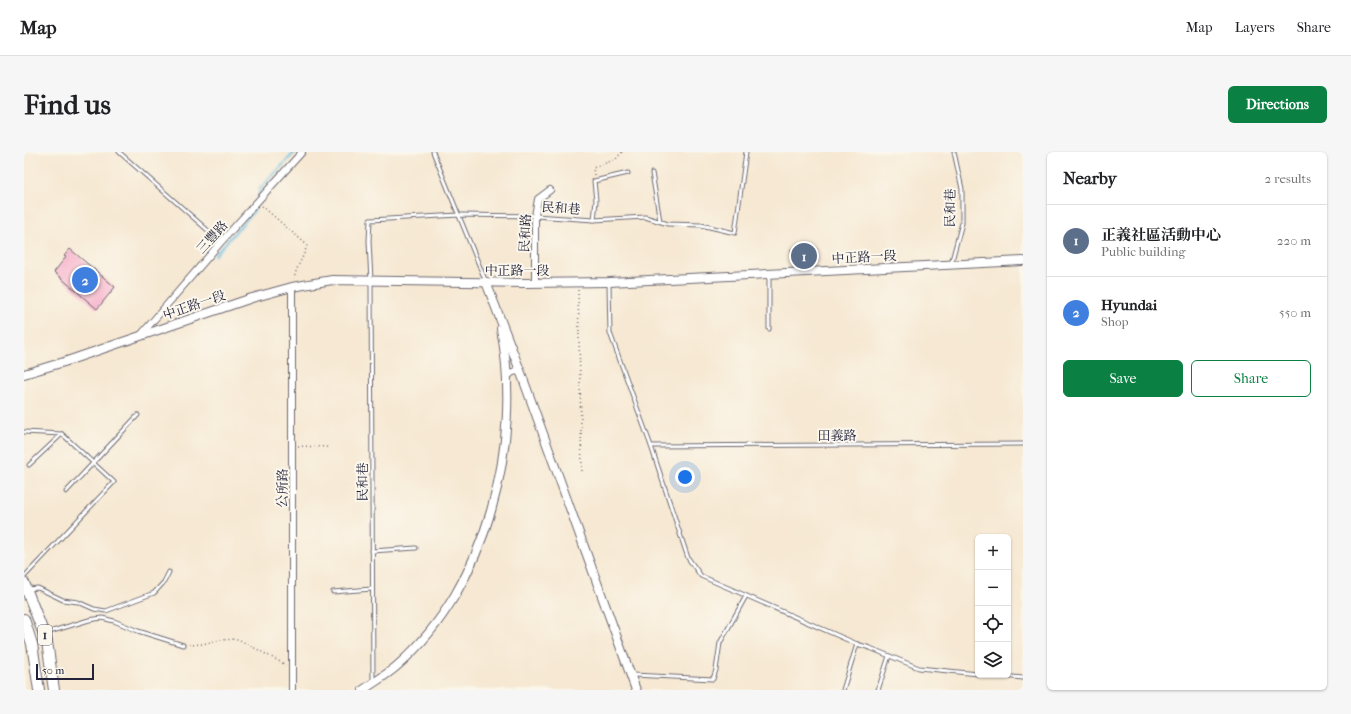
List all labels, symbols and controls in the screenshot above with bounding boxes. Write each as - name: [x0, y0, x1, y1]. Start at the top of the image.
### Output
- text: Map: [20, 17, 56, 39]
- text: Map: [1186, 19, 1213, 36]
- text: Layers: [1235, 19, 1275, 36]
- text: Share: [1297, 19, 1331, 36]
- button: Directions: [1228, 86, 1327, 123]
- text: Find us: [24, 88, 111, 121]
- text: Nearby: [1063, 168, 1117, 188]
- text: 2 results: [1265, 171, 1311, 186]
- street label: 民和巷: [942, 188, 958, 228]
- street label: 民和巷: [541, 199, 581, 217]
- street label: 民和路: [516, 213, 534, 253]
- street label: 三豐路: [193, 217, 231, 257]
- text: 正義社區活動中心: [1101, 226, 1221, 244]
- text: 1: [1074, 233, 1078, 248]
- text: 220 m: [1277, 233, 1311, 248]
- pin: 1: [791, 241, 817, 271]
- text: Public building: [1101, 244, 1186, 259]
- street label: 中正路一段: [831, 248, 897, 266]
- street label: 中正路一段: [484, 263, 550, 278]
- pin: 2: [72, 265, 98, 295]
- street label: 中正路一段: [161, 287, 227, 323]
- text: Hyundai: [1101, 296, 1157, 314]
- text: 2: [1073, 305, 1079, 320]
- text: 550 m: [1279, 305, 1311, 320]
- text: Shop: [1101, 314, 1129, 329]
- button: Save: [1063, 360, 1183, 397]
- button: Share: [1191, 360, 1311, 397]
- street label: 田義路: [817, 428, 857, 443]
- street label: 民和巷: [355, 462, 370, 502]
- your location: [675, 467, 695, 487]
- street label: 公所路: [275, 468, 290, 508]
- map controls: [975, 534, 1011, 678]
- button: +: [975, 534, 1011, 570]
- button: −: [975, 570, 1011, 606]
- button: locate: [975, 606, 1011, 642]
- road number: 1: [38, 625, 52, 645]
- button: layers: [975, 642, 1011, 678]
- scale bar: [36, 662, 94, 681]
- text: 50 m: [42, 664, 64, 677]

